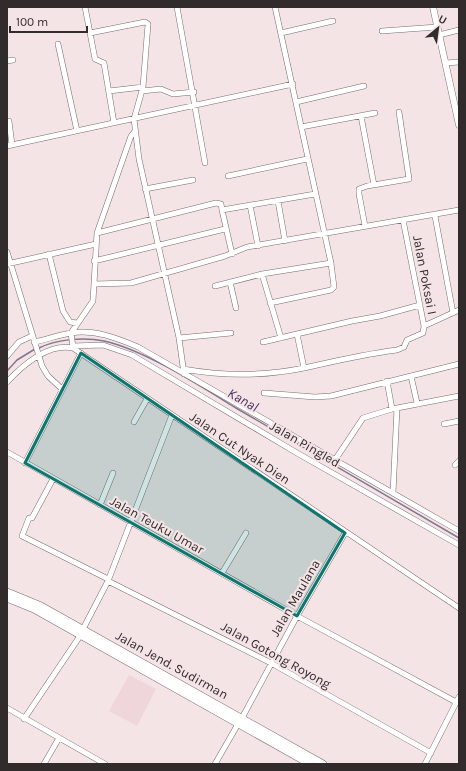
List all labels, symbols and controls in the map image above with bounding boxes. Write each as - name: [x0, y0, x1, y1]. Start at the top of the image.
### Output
- scale bar: [10, 8, 87, 34]
- north arrow: [418, 8, 458, 48]
- text: U: [436, 12, 449, 27]
- text: 100 m: [16, 15, 48, 29]
- street label: Jalan Poksai I: [410, 234, 440, 316]
- water label: Kanal: [224, 384, 262, 416]
- street label: Jalan Cut Nyak Dien: [187, 409, 293, 487]
- street label: Jalan Pingled: [267, 418, 343, 470]
- street label: Jalan Teuku Umar: [107, 493, 207, 557]
- street label: Jalan Maulana: [267, 557, 323, 639]
- street label: Jalan Gotong Royong: [218, 619, 334, 692]
- street label: Jalan Jend. Sudirman: [113, 628, 231, 702]

